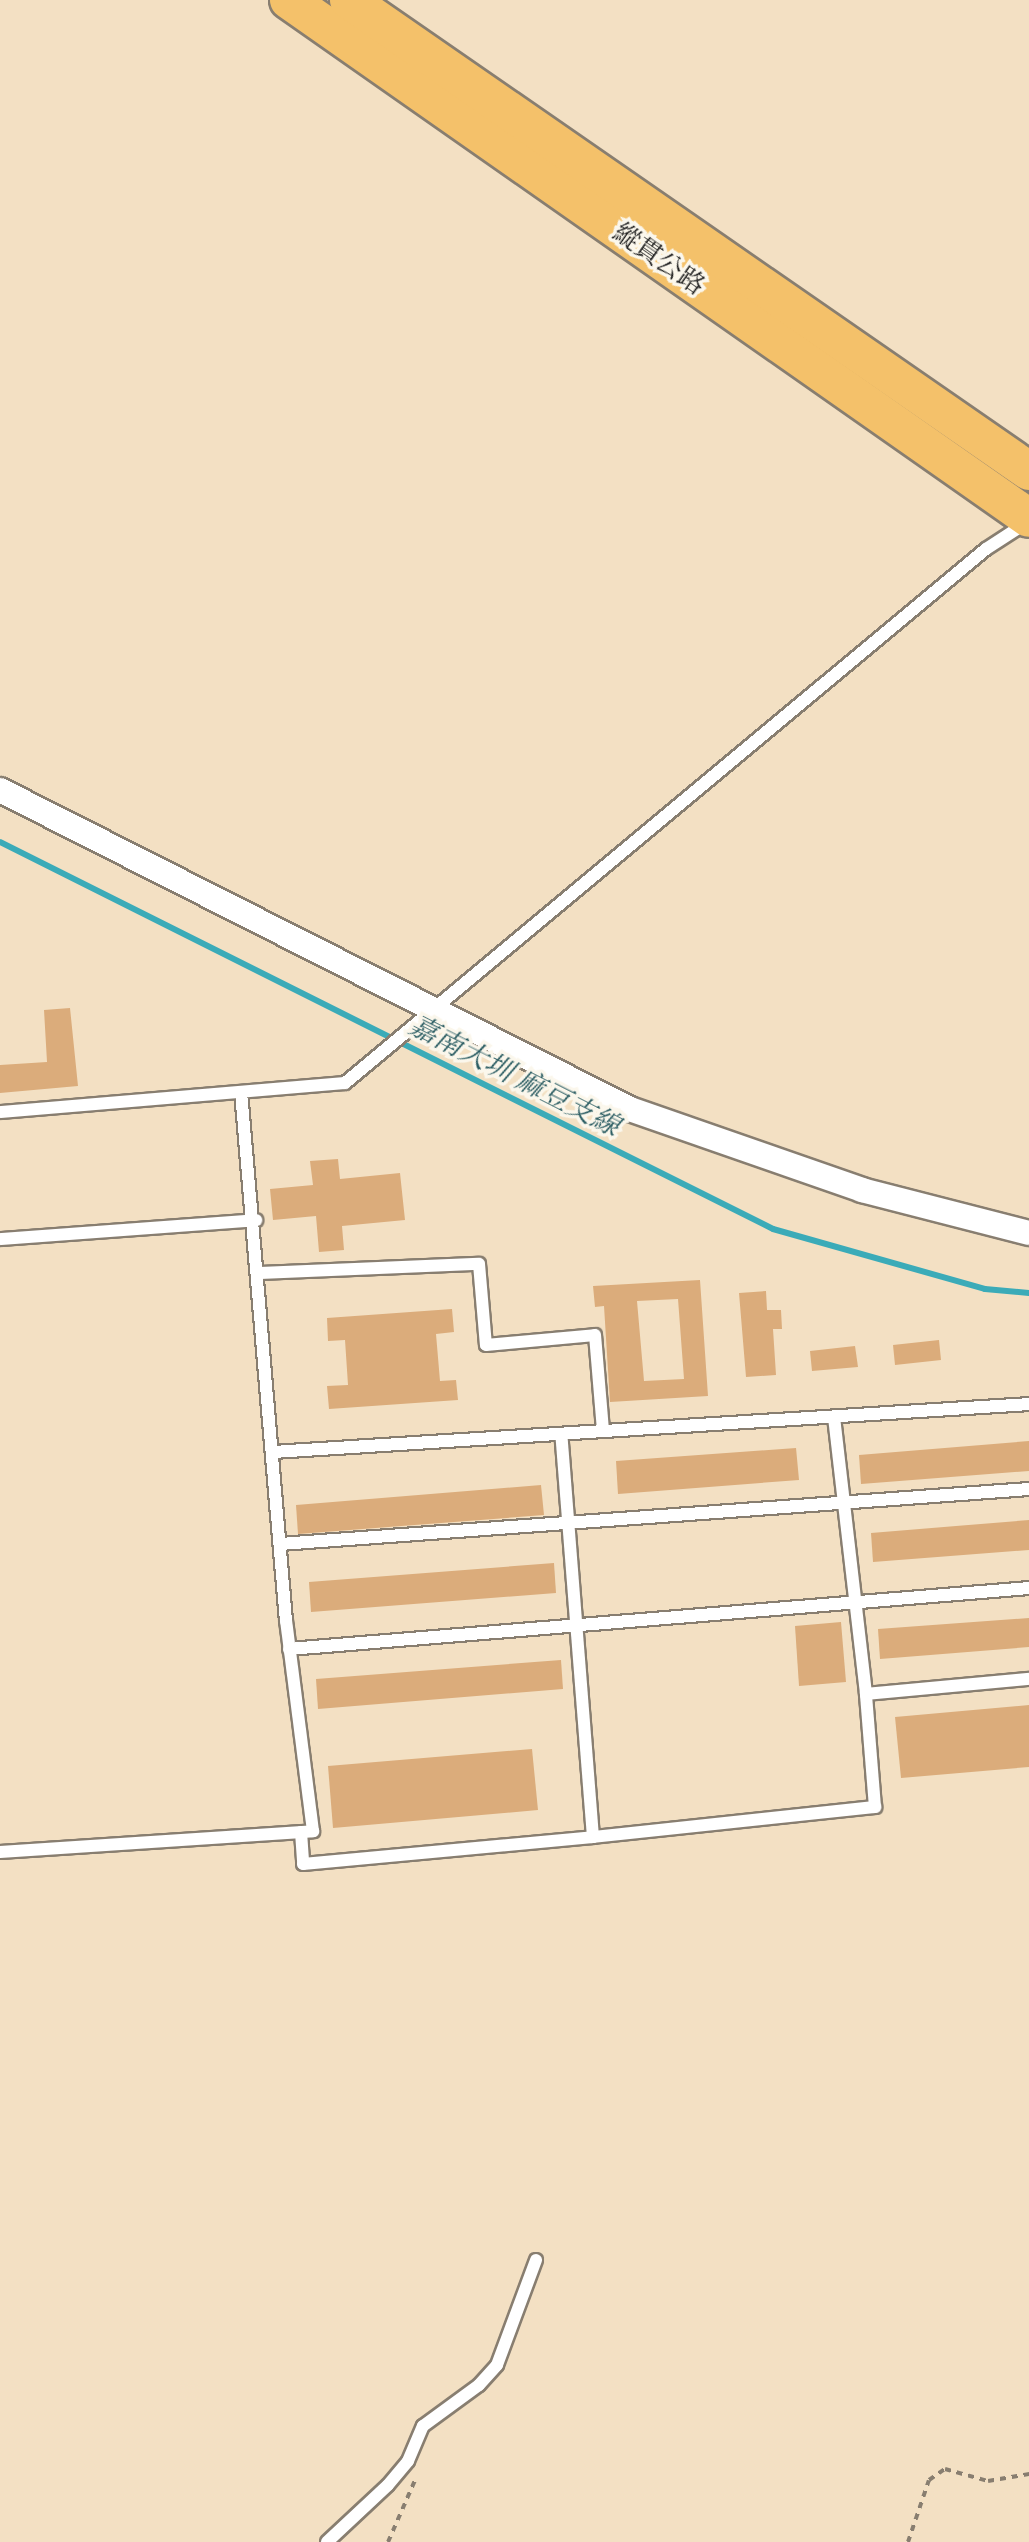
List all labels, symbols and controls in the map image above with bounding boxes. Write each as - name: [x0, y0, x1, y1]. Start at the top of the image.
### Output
- street label: 縱貫公路: [607, 216, 711, 302]
- water label: 嘉南大圳 麻豆支線: [404, 1007, 626, 1143]

